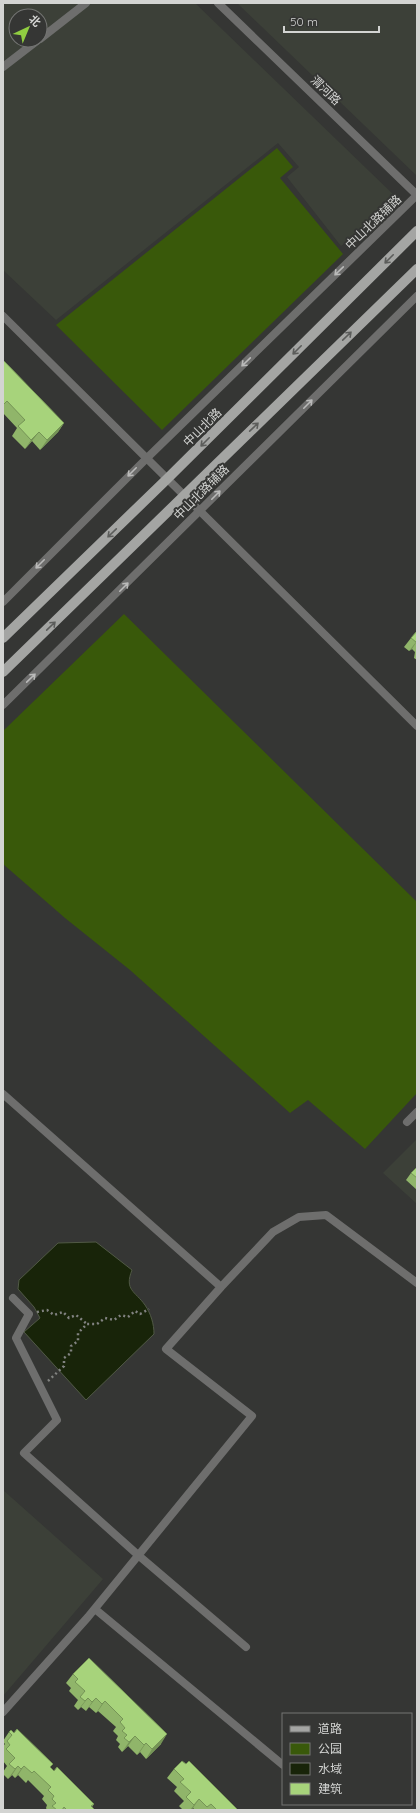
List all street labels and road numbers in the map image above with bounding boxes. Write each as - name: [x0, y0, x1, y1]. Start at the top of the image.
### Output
- street label: 渭河路: [308, 72, 344, 108]
- street label: 中山北路辅路: [342, 192, 404, 252]
- street label: 中山北路: [180, 405, 224, 449]
- street label: 中山北路辅路: [170, 461, 232, 523]

